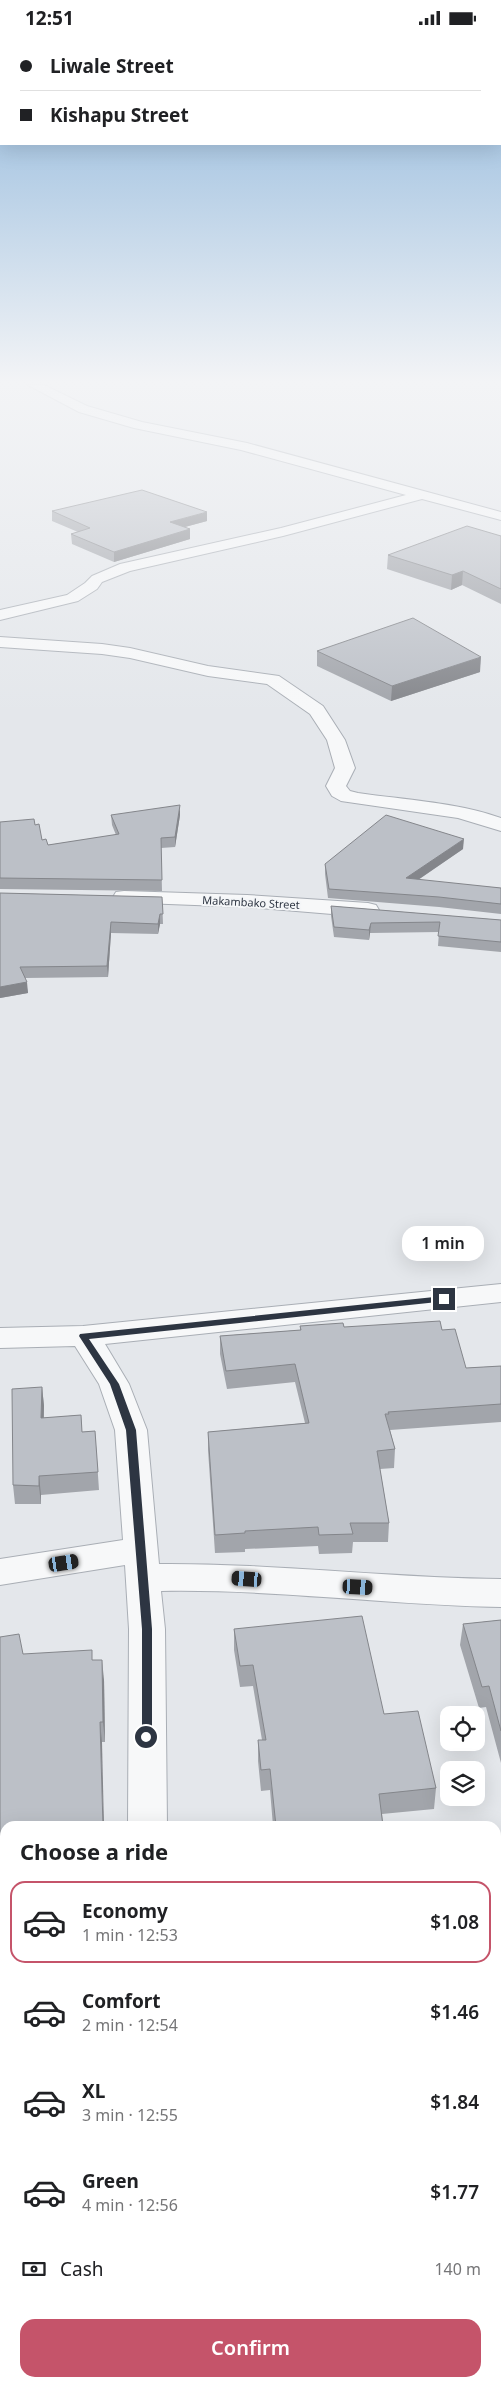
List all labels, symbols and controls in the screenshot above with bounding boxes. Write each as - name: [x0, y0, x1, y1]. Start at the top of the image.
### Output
- text: 12:51: [25, 5, 74, 31]
- text: Liwale Street: [50, 53, 174, 79]
- text: Kishapu Street: [50, 102, 189, 128]
- street label: Makambako Street: [202, 892, 300, 912]
- callout: 1 min: [403, 1227, 485, 1261]
- text: 1 min: [421, 1232, 465, 1254]
- route end: [433, 1288, 455, 1310]
- car: [48, 1553, 79, 1573]
- car: [231, 1570, 262, 1588]
- car: [342, 1579, 373, 1595]
- map controls: [440, 1706, 485, 1806]
- button: locate: [440, 1706, 485, 1751]
- route start: [135, 1726, 157, 1748]
- button: layers: [440, 1761, 485, 1806]
- text: Choose a ride: [20, 1836, 168, 1866]
- text: Economy: [82, 1898, 168, 1924]
- icon: car: [22, 1900, 67, 1945]
- text: $1.08: [430, 1909, 479, 1935]
- text: 1 min · 12:53: [82, 1924, 178, 1946]
- text: Comfort: [82, 1988, 161, 2014]
- icon: car: [22, 1990, 67, 2035]
- text: $1.46: [430, 1999, 479, 2025]
- text: 2 min · 12:54: [82, 2014, 178, 2036]
- text: XL: [82, 2078, 105, 2104]
- icon: car: [22, 2080, 67, 2125]
- text: $1.84: [430, 2089, 479, 2115]
- text: 3 min · 12:55: [82, 2104, 178, 2126]
- text: Green: [82, 2168, 139, 2194]
- icon: car: [22, 2170, 67, 2215]
- text: $1.77: [430, 2179, 479, 2205]
- text: 4 min · 12:56: [82, 2194, 178, 2216]
- icon: cash: [20, 2255, 48, 2283]
- text: Cash: [60, 2256, 104, 2282]
- text: 140 m: [434, 2258, 481, 2280]
- button: Confirm: [20, 2319, 481, 2377]

